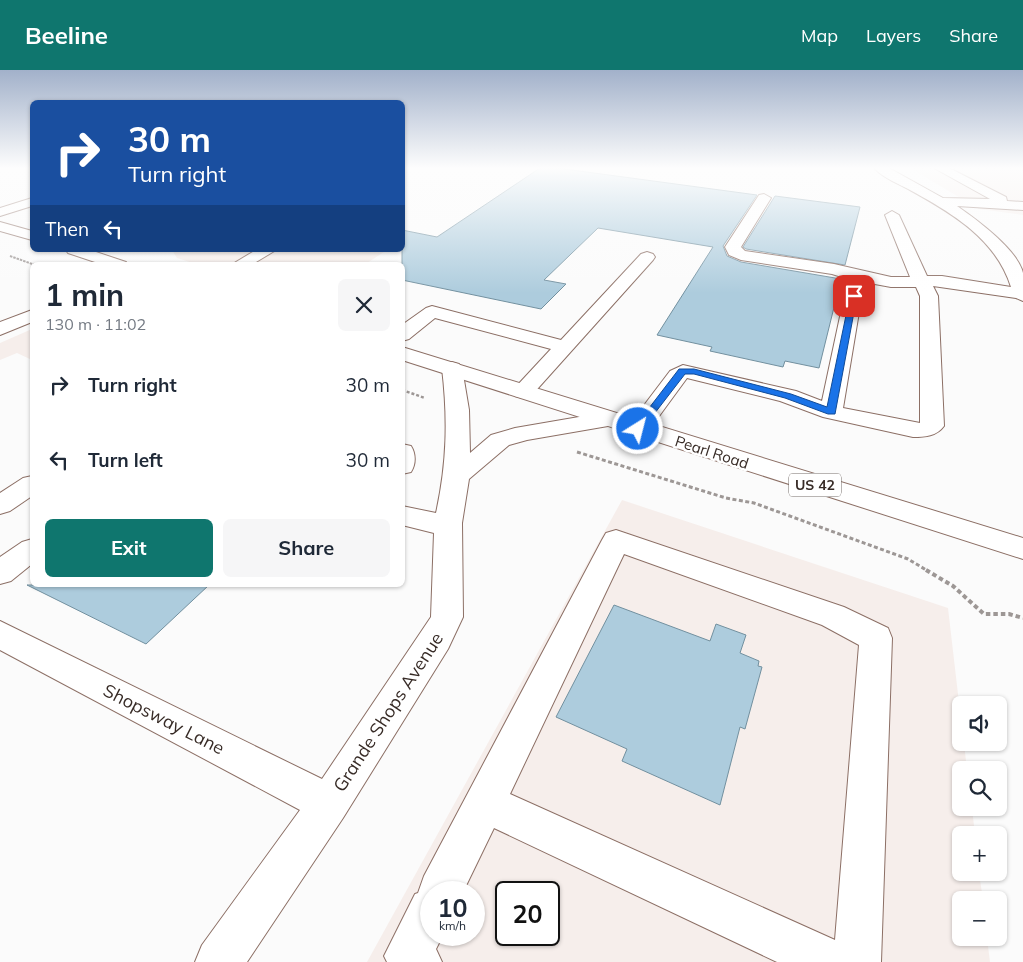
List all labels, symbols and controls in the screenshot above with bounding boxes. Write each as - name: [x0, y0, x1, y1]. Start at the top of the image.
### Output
- text: Beeline: [25, 20, 108, 50]
- text: Map: [801, 24, 838, 47]
- text: Layers: [866, 24, 921, 47]
- text: Share: [949, 24, 998, 47]
- text: 30 m: [128, 117, 211, 161]
- icon: right: [45, 120, 110, 185]
- text: Turn right: [128, 160, 226, 188]
- icon: left: [99, 215, 127, 243]
- text: Then: [45, 217, 89, 241]
- pin: [833, 275, 875, 317]
- text: 1 min: [45, 276, 124, 314]
- button: close: [338, 279, 390, 331]
- icon: arrive: [840, 282, 868, 310]
- text: 130 m · 11:02: [45, 314, 146, 334]
- icon: right: [45, 371, 73, 399]
- text: Turn right: [88, 373, 177, 397]
- text: 30 m: [346, 373, 390, 397]
- position arrow: [611, 402, 663, 454]
- street label: Pearl Road: [673, 431, 751, 473]
- icon: left: [45, 446, 73, 474]
- text: Turn left: [88, 448, 163, 472]
- text: 30 m: [346, 448, 390, 472]
- road number: US 42: [789, 474, 841, 496]
- button: Exit: [45, 519, 213, 577]
- button: Share: [223, 519, 390, 577]
- street label: Grande Shops Avenue: [328, 628, 448, 796]
- street label: Shopsway Lane: [100, 679, 228, 759]
- map controls: [952, 696, 1007, 946]
- button: sound: [952, 696, 1007, 751]
- button: search: [952, 761, 1007, 816]
- button: +: [952, 826, 1007, 881]
- speed limit sign: 20: [495, 881, 560, 946]
- button: −: [952, 891, 1007, 946]
- text: 10: [437, 892, 468, 923]
- text: km/h: [439, 918, 466, 933]

